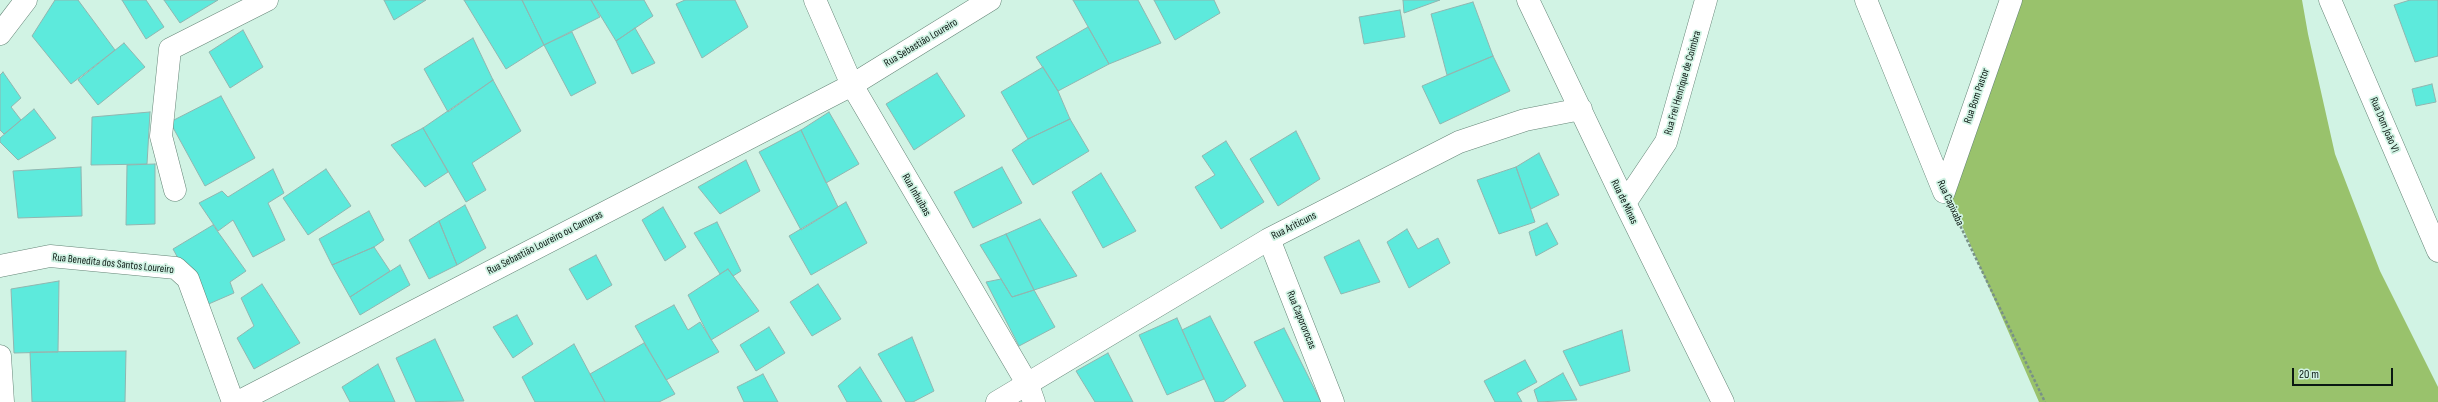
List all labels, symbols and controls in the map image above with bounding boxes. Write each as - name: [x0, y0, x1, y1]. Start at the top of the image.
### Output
- street label: Rua Sebastião Loureiro: [882, 16, 960, 70]
- street label: Rua Frei Henrique de Coimbra: [1662, 29, 1704, 137]
- street label: Rua Bom Pastor: [1961, 67, 1993, 125]
- street label: Rua Dom João VI: [2366, 95, 2402, 155]
- street label: Rua Inhuibas: [899, 171, 933, 219]
- street label: Rua de Minas: [1608, 178, 1640, 226]
- street label: Rua Capixaba: [1934, 178, 1966, 228]
- street label: Rua Sebastião Loureiro ou Camaras: [485, 208, 605, 278]
- street label: Rua Ariticuns: [1269, 209, 1319, 243]
- street label: Rua Benedita dos Santos Loureiro: [52, 251, 174, 277]
- street label: Rua Capororocas: [1283, 289, 1319, 351]
- scale bar: [2294, 360, 2395, 386]
- text: 20 m: [2299, 367, 2319, 382]

